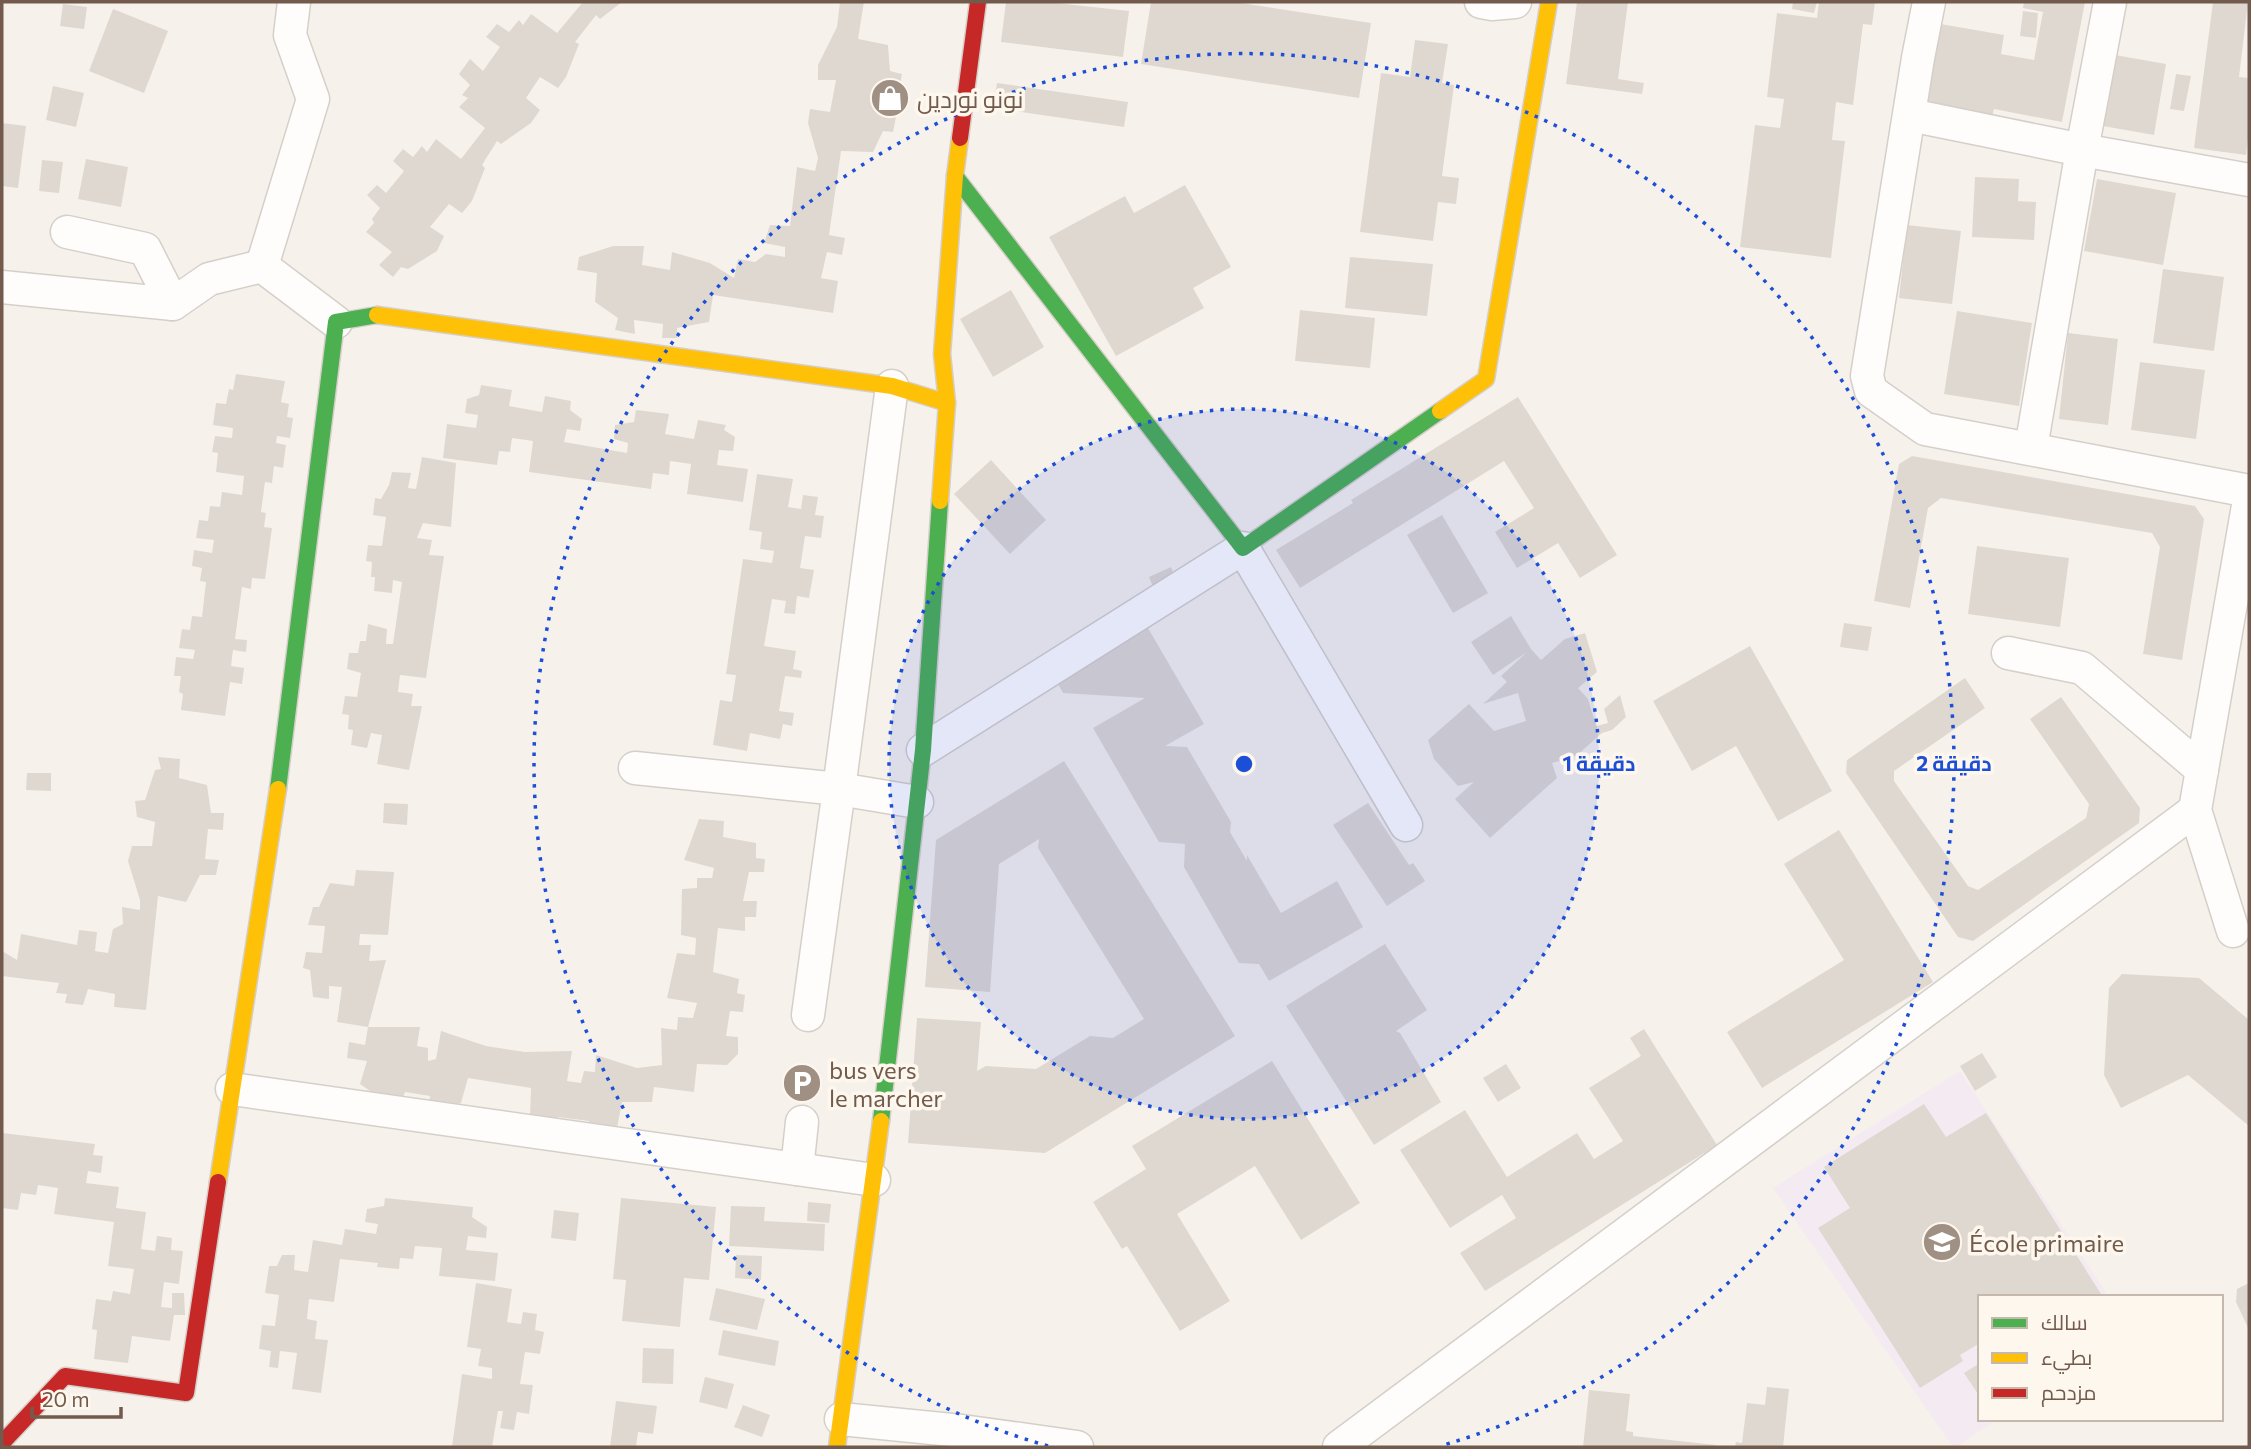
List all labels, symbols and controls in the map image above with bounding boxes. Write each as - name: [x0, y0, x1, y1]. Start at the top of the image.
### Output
- shop icon: نونو نوردين: [869, 77, 911, 119]
- place label: نونو نوردين: [917, 84, 1024, 114]
- text: 1 دقيقة: [1563, 750, 1635, 776]
- text: 2 دقيقة: [1916, 750, 1992, 776]
- centre of rings: [1232, 752, 1256, 776]
- place label: bus vers le marcher: [829, 1055, 943, 1112]
- parking icon: bus vers le marcher: [781, 1062, 823, 1104]
- school or university icon: École primaire: [1921, 1221, 1963, 1263]
- place label: École primaire: [1969, 1228, 2124, 1257]
- legend: [1978, 1295, 2223, 1421]
- text: سالك: [2041, 1309, 2088, 1334]
- text: بطيء: [2041, 1344, 2092, 1374]
- scale bar: [32, 1376, 121, 1420]
- text: مزدحم: [2041, 1379, 2096, 1407]
- text: 20 m: [42, 1386, 90, 1411]

